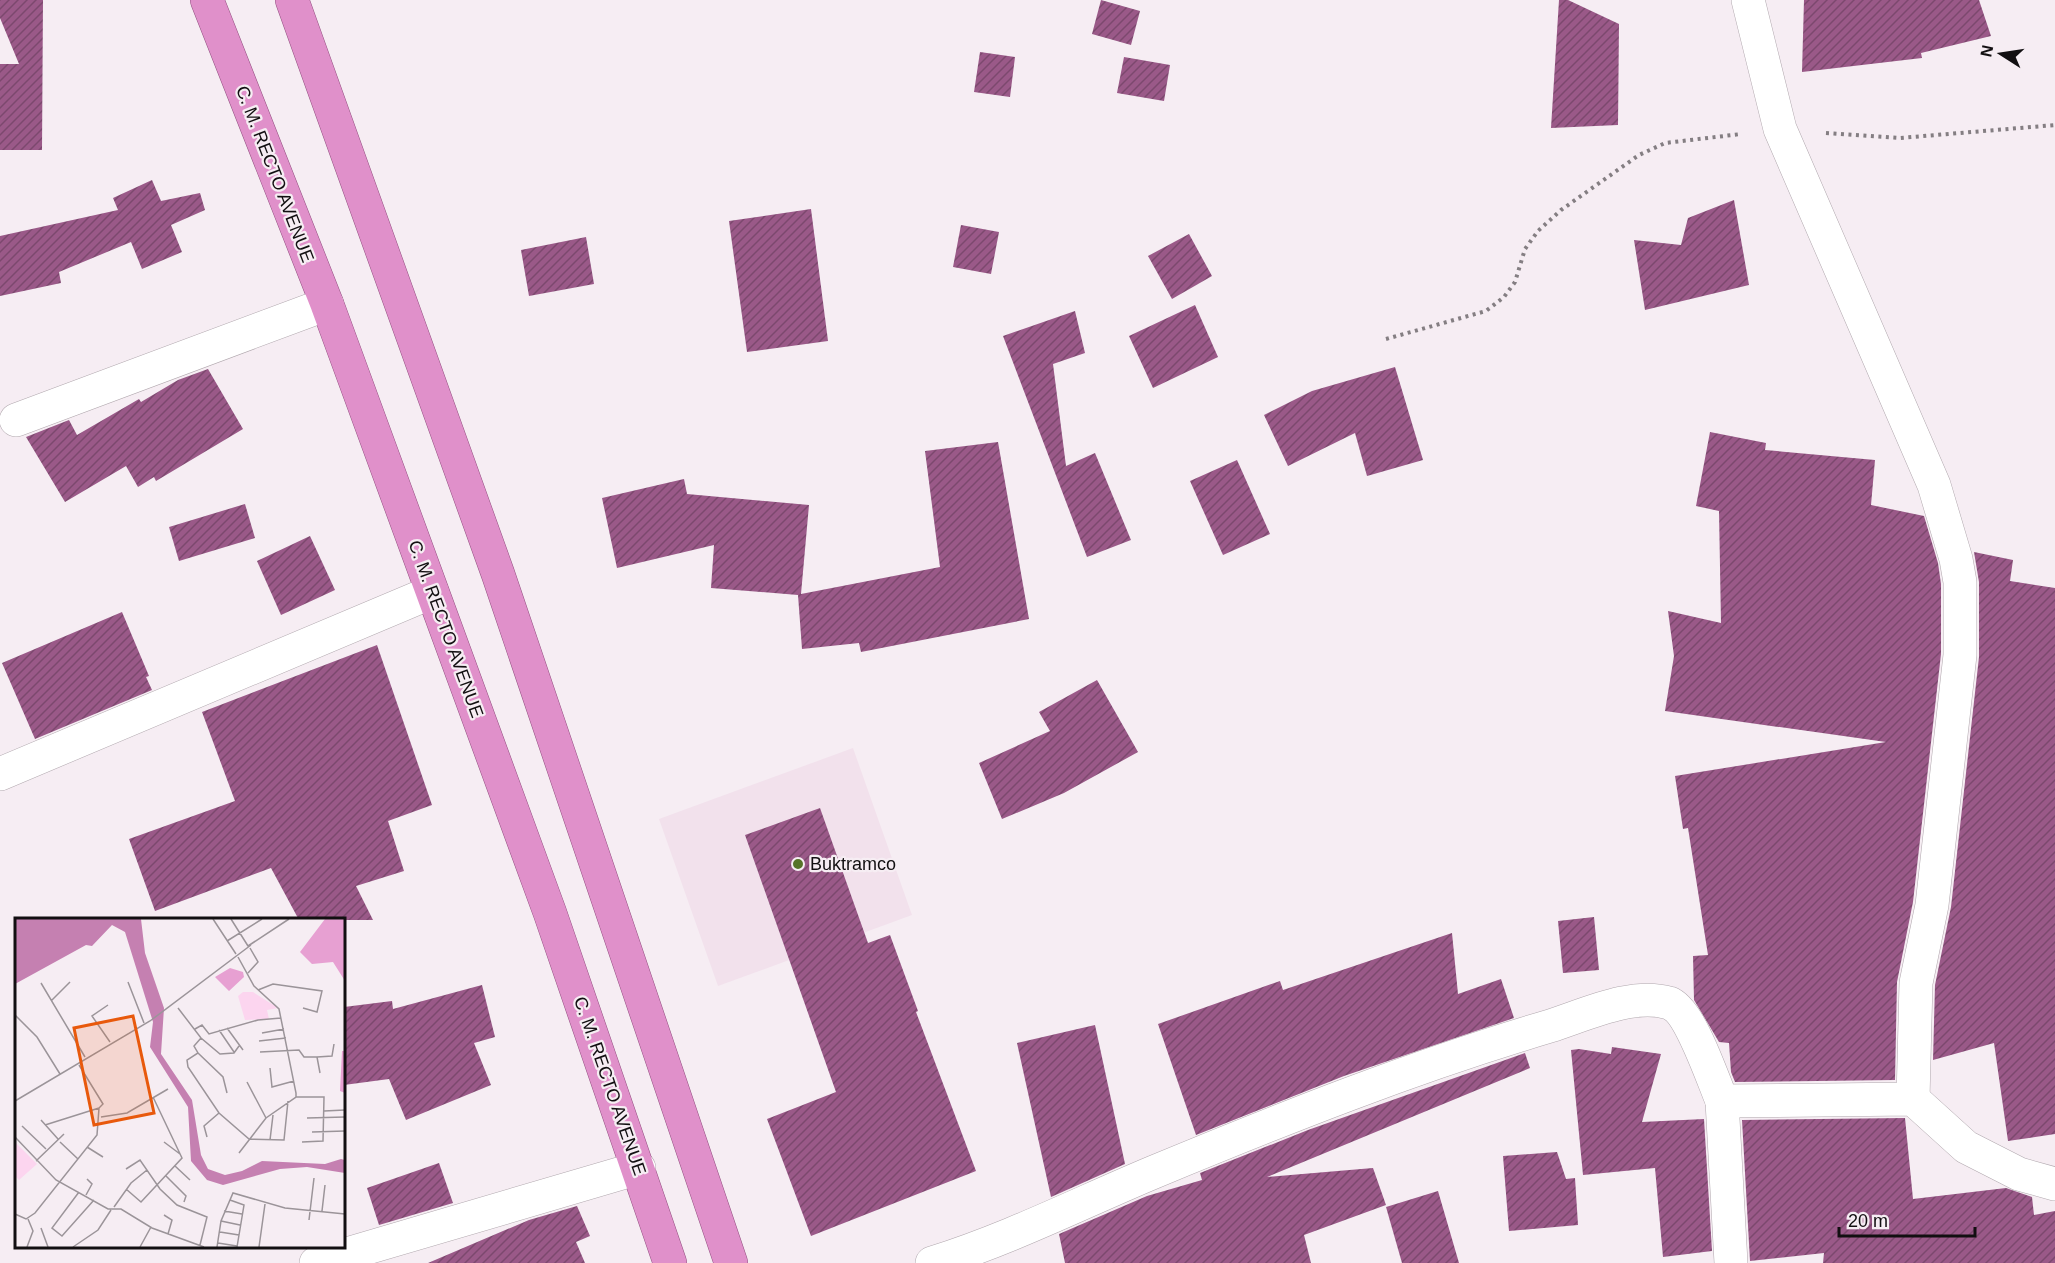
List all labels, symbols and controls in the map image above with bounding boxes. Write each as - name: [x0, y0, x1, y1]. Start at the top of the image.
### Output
- north arrow: [1971, 24, 2031, 84]
- text: N: [1977, 44, 1996, 58]
- street label: C. M. RECTO AVENUE: [232, 83, 318, 265]
- street label: C. M. RECTO AVENUE: [405, 538, 487, 720]
- place label: Buktramco: [810, 854, 896, 874]
- marker: Buktramco: [791, 857, 805, 871]
- inset map: [15, 918, 345, 1248]
- street label: C. M. RECTO AVENUE: [570, 994, 650, 1178]
- scale bar: [1839, 1200, 1976, 1238]
- text: 20 m: [1848, 1211, 1888, 1231]

